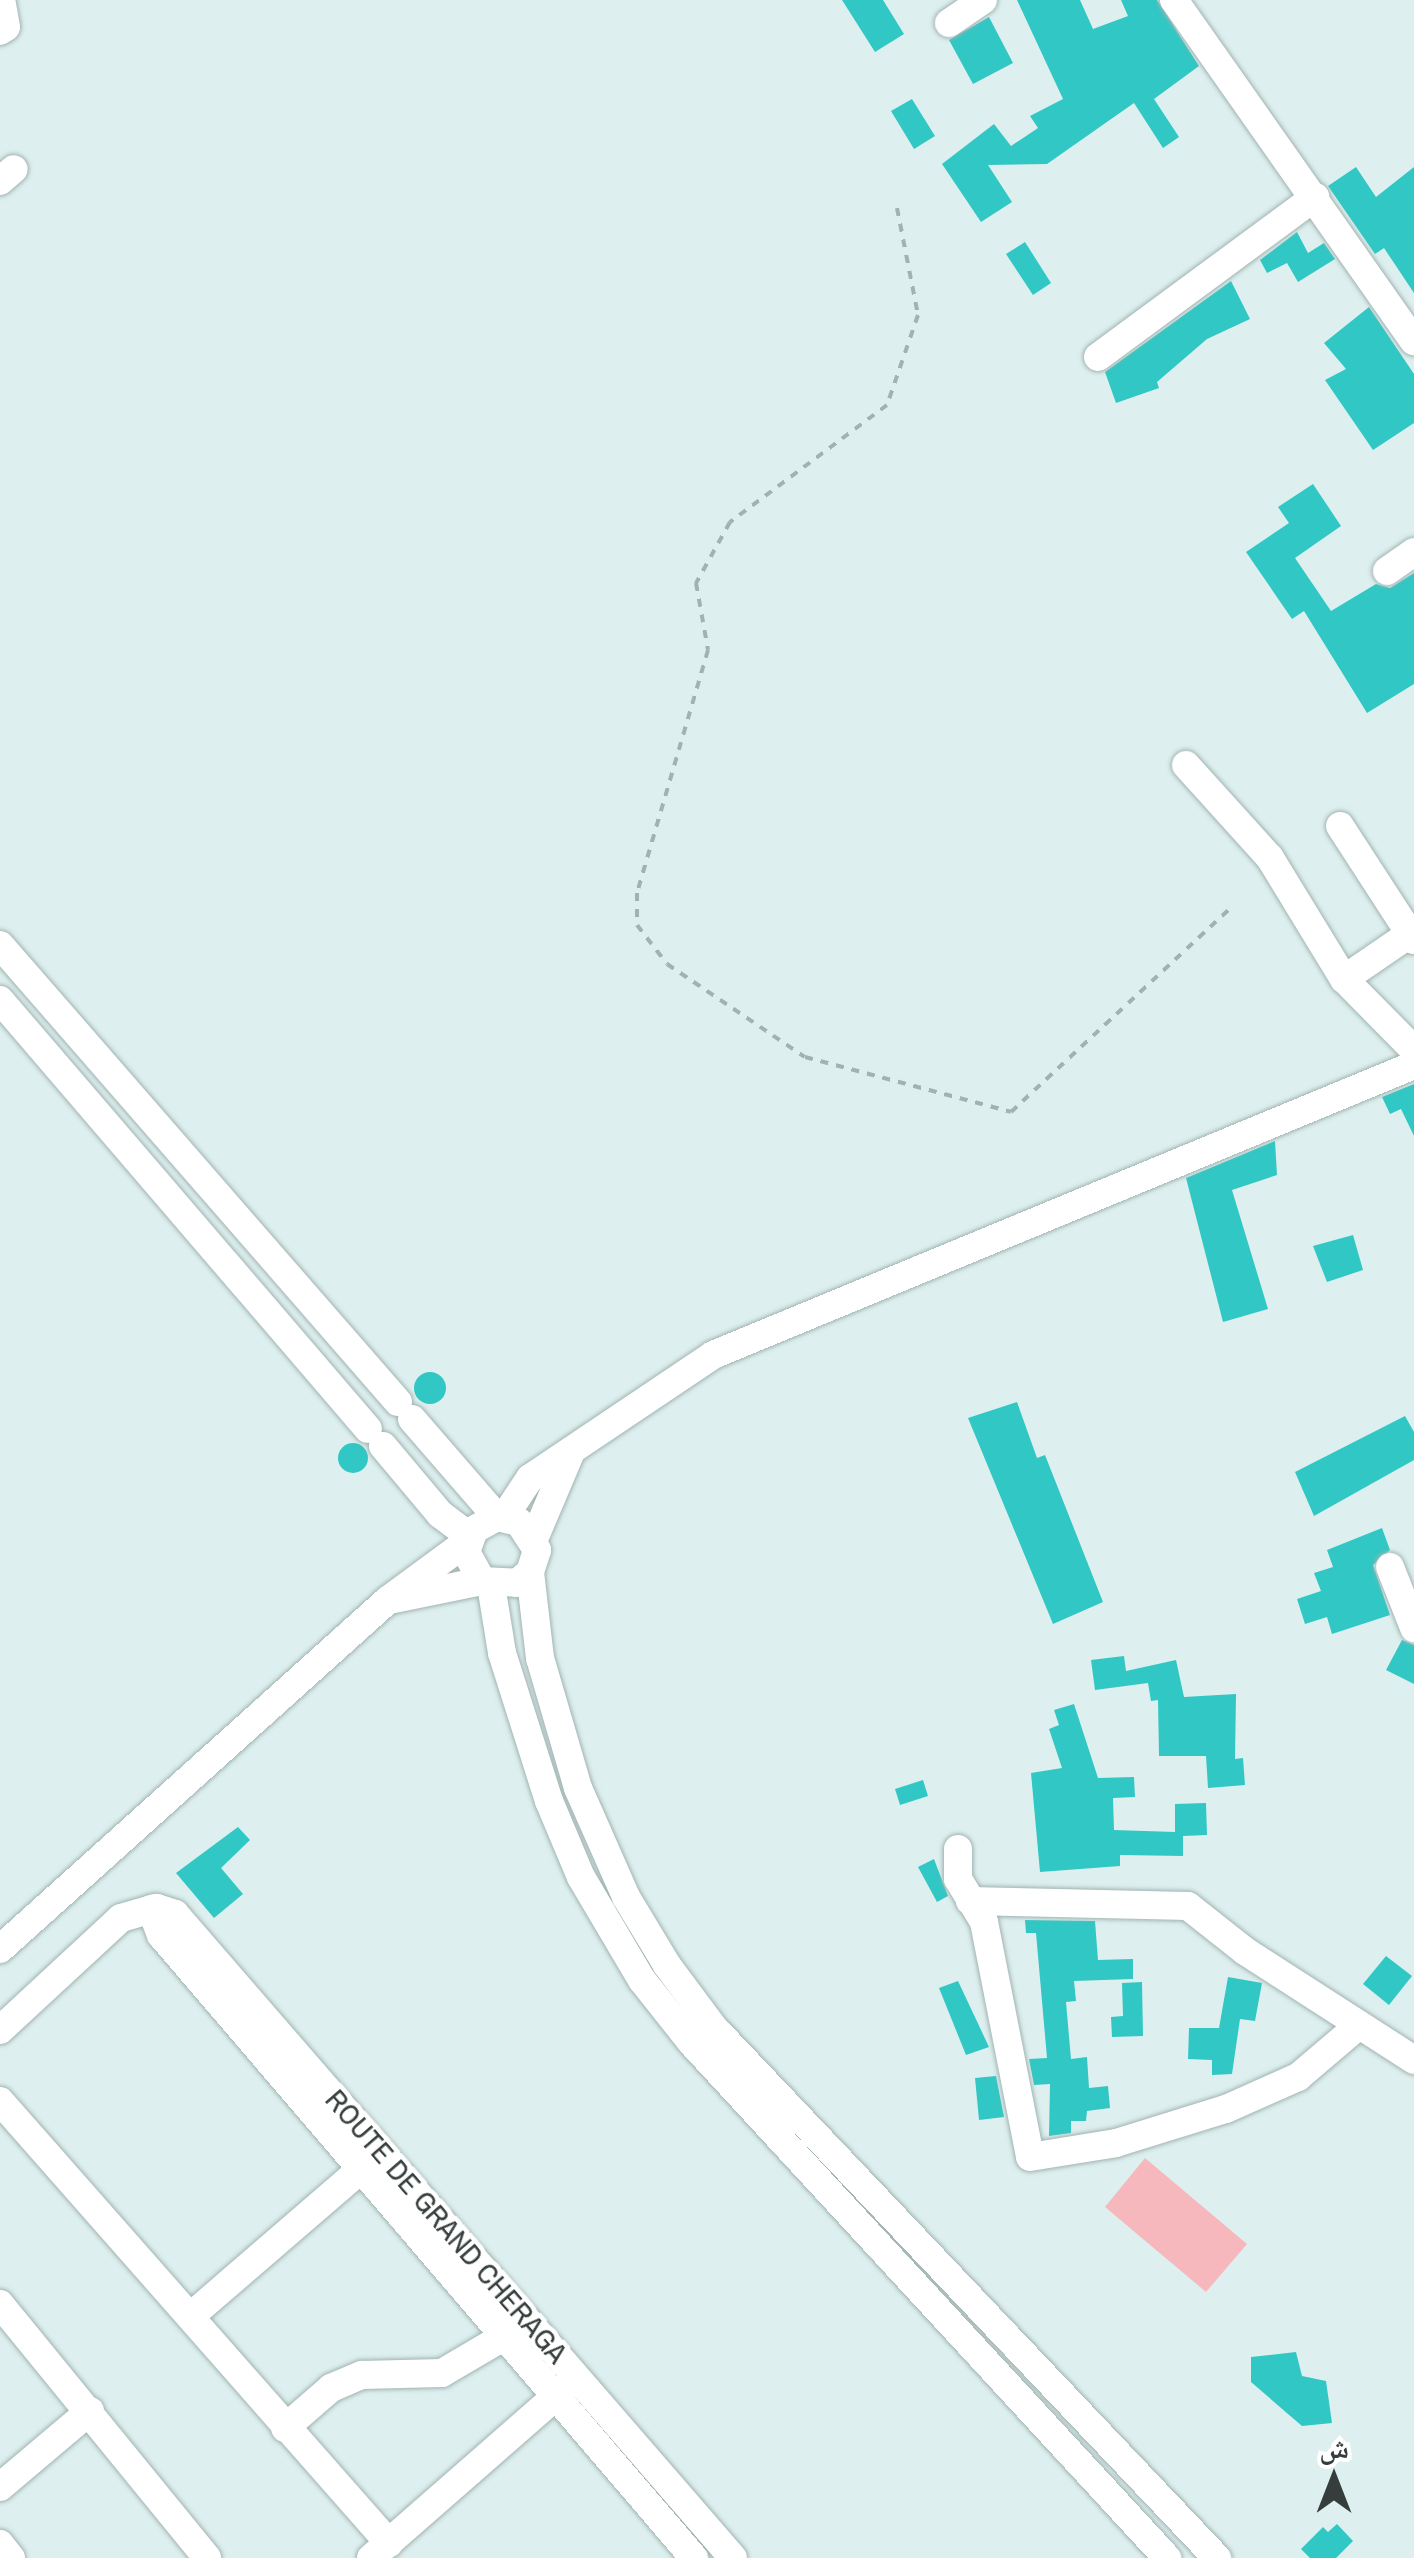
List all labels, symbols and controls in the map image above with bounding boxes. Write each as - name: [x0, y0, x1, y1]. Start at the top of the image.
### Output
- street label: ROUTE DE GRAND CHERAGA: [318, 2082, 576, 2370]
- north arrow: [1284, 2428, 1384, 2528]
- text: ش: [1319, 2429, 1349, 2467]

